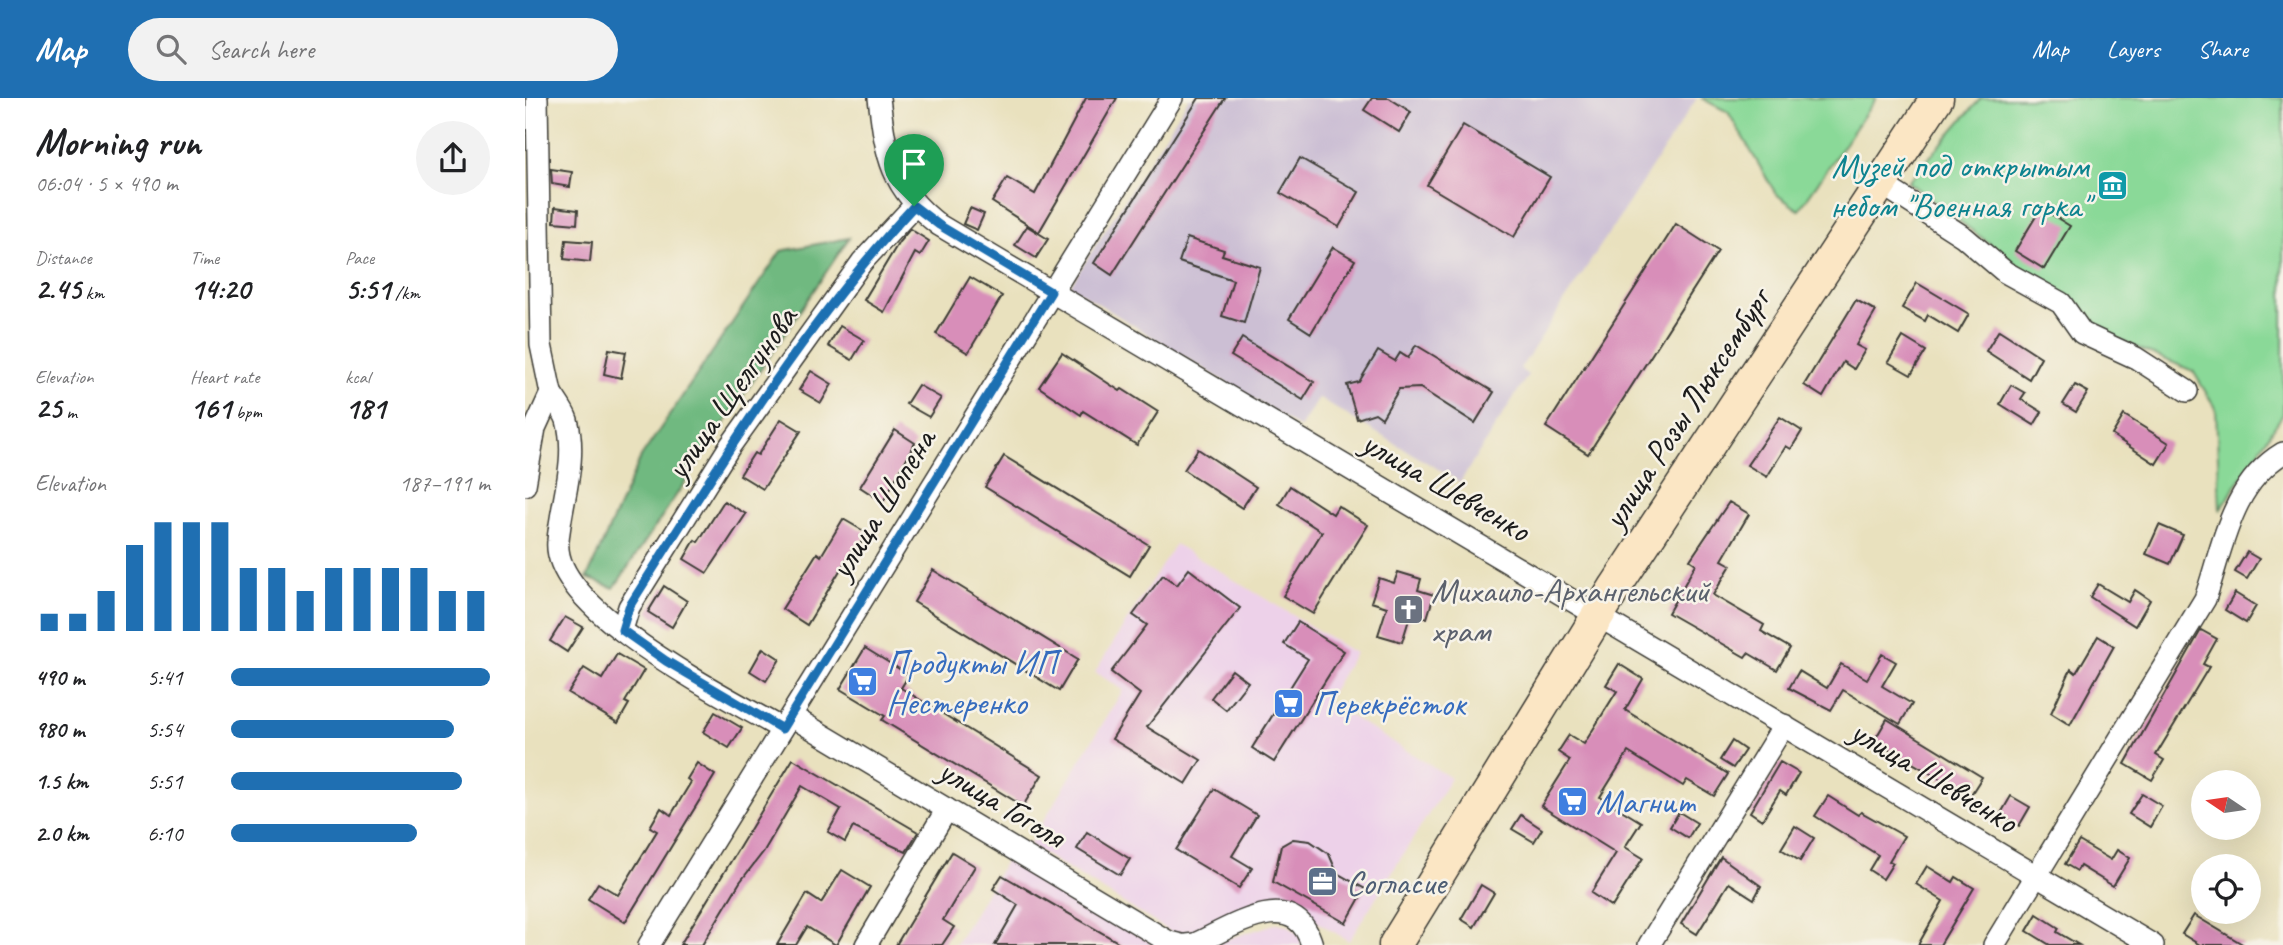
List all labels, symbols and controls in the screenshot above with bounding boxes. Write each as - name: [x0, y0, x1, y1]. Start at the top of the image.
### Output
- search box: [128, 18, 618, 81]
- text: Map: [35, 28, 86, 70]
- icon: search: [152, 30, 190, 68]
- text: Search here: [208, 33, 314, 66]
- text: Map: [2032, 34, 2069, 64]
- text: Layers: [2107, 34, 2160, 64]
- text: Share: [2198, 34, 2248, 64]
- text: Morning run: [35, 119, 201, 166]
- button: share: [416, 121, 490, 195]
- pin: [884, 134, 944, 206]
- place label: Музей под открытым небом "Военная горка": [1830, 143, 2096, 228]
- icon: arrive: [895, 145, 933, 183]
- museum icon: Музей под открытым небом "Военная горка": [2095, 168, 2129, 202]
- text: 06:04 · 5 × 490 m: [35, 169, 178, 198]
- text: Distance: [35, 246, 92, 270]
- text: Time: [190, 246, 219, 270]
- text: Pace: [345, 246, 374, 270]
- text: 2.45: [35, 270, 81, 308]
- text: 14:20: [190, 270, 250, 308]
- text: 5:51: [345, 270, 390, 308]
- street label: улица Розы Люксембург: [1591, 277, 1783, 539]
- text: km: [81, 281, 104, 305]
- text: /km: [390, 281, 420, 305]
- street label: улица Щелгунова: [653, 295, 809, 490]
- text: Elevation: [35, 365, 93, 389]
- text: Heart rate: [190, 365, 259, 389]
- text: kcal: [345, 365, 370, 389]
- text: 25: [35, 389, 62, 427]
- text: 161: [190, 389, 231, 427]
- text: 181: [345, 389, 386, 427]
- text: m: [62, 400, 77, 424]
- text: bpm: [231, 400, 262, 424]
- street label: улица Шопена: [817, 418, 947, 589]
- street label: улица Шевченко: [1352, 419, 1540, 553]
- text: Elevation: [35, 469, 106, 498]
- text: 187–191 m: [399, 469, 490, 498]
- place label: Михаило-Архангельский храм: [1431, 568, 1712, 653]
- church icon: Михаило-Архангельский храм: [1391, 593, 1425, 627]
- place label: Продукты ИП Нестеренко: [886, 640, 1062, 725]
- text: 490 m: [35, 663, 84, 692]
- text: 5:41: [147, 663, 183, 692]
- supermarket icon: Продукты ИП Нестеренко: [846, 665, 880, 699]
- place label: Перекрёсток: [1312, 681, 1468, 726]
- supermarket icon: Перекрёсток: [1272, 686, 1306, 720]
- street label: улица Шевченко: [1841, 708, 2027, 844]
- text: 980 m: [35, 715, 84, 744]
- text: 5:54: [147, 715, 183, 744]
- street label: улица Гоголя: [929, 747, 1076, 860]
- text: 1.5 km: [35, 767, 88, 796]
- text: 5:51: [147, 767, 183, 796]
- north arrow: [2191, 770, 2261, 840]
- map controls: [2191, 770, 2261, 924]
- place label: Магнит: [1596, 779, 1697, 824]
- supermarket icon: Магнит: [1556, 784, 1590, 818]
- text: 2.0 km: [35, 819, 89, 848]
- text: 6:10: [147, 819, 183, 848]
- button: locate: [2191, 854, 2261, 924]
- place label: Согласие: [1346, 860, 1448, 905]
- office icon: Согласие: [1306, 865, 1340, 899]

